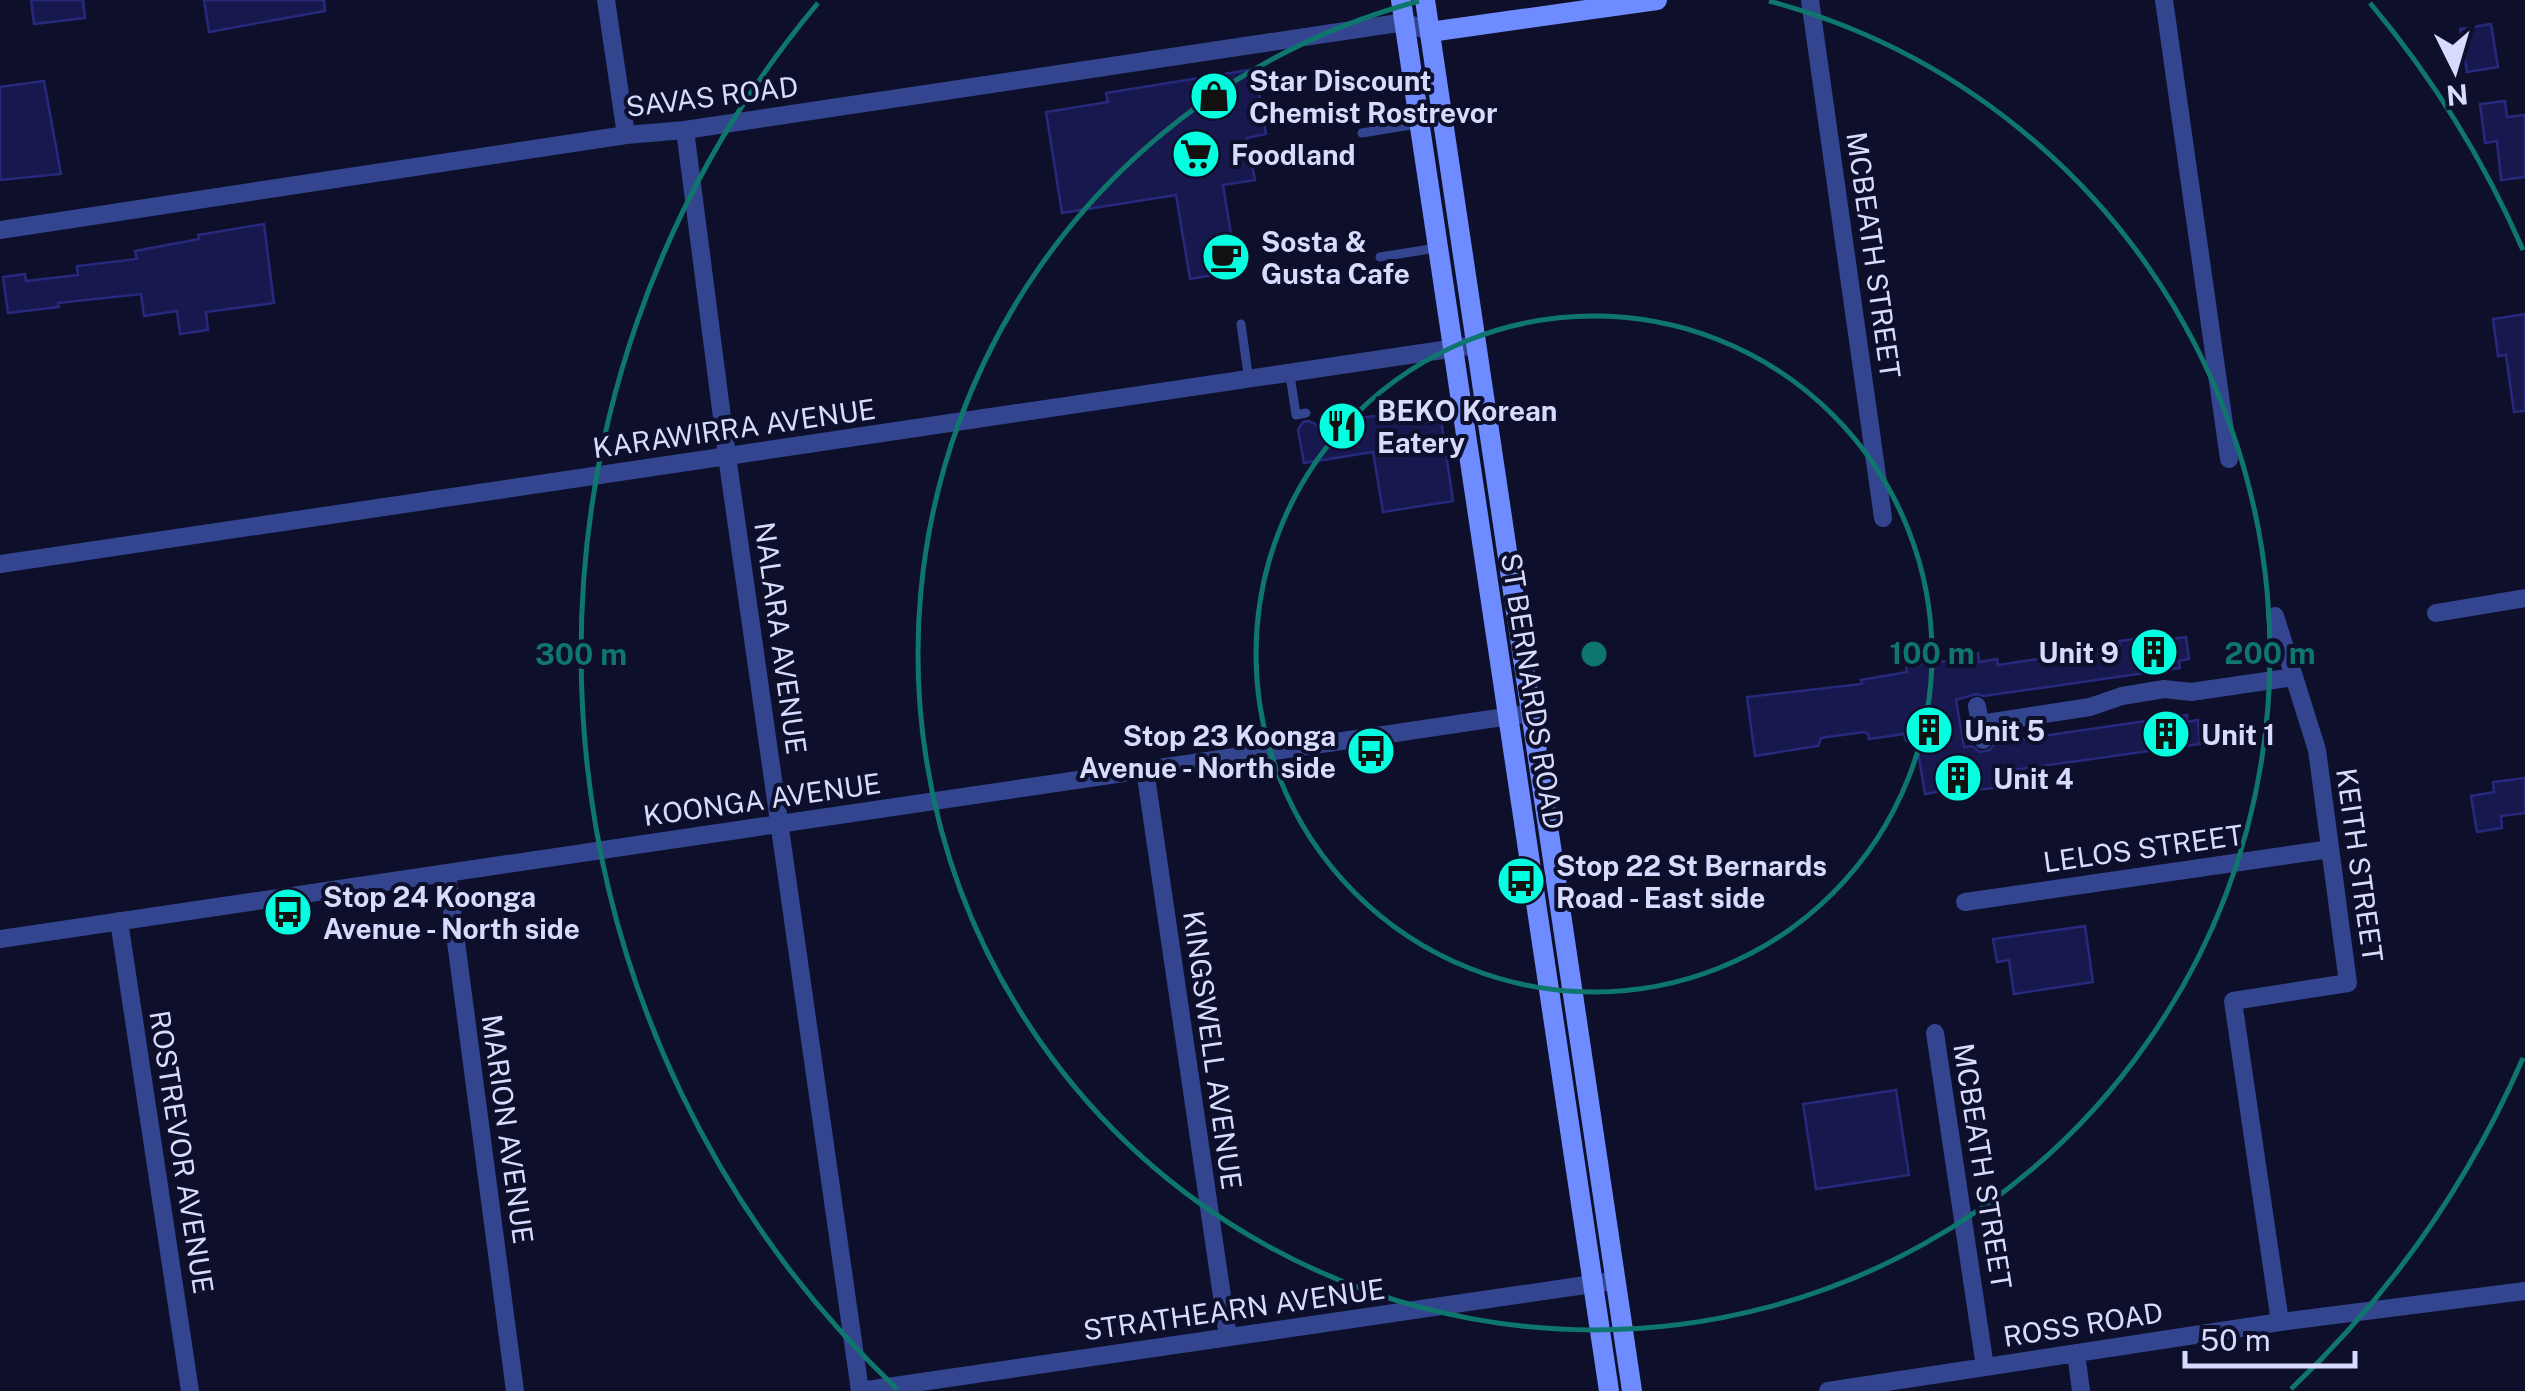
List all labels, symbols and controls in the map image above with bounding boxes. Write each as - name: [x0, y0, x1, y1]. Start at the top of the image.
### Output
- north arrow: [2405, 20, 2505, 120]
- place label: Star Discount Chemist Rostrevor: [1249, 64, 1497, 129]
- street label: SAVAS ROAD: [624, 69, 800, 123]
- shop icon: Star Discount Chemist Rostrevor: [1188, 70, 1240, 122]
- text: N: [2445, 78, 2470, 113]
- supermarket icon: Foodland: [1170, 128, 1222, 180]
- street label: MCBEATH STREET: [1840, 130, 1908, 380]
- place label: Foodland: [1231, 138, 1356, 171]
- place label: Sosta & Gusta Cafe: [1261, 225, 1410, 290]
- cafe icon: Sosta & Gusta Cafe: [1200, 231, 1252, 283]
- street label: KARAWIRRA AVENUE: [590, 392, 878, 464]
- place label: BEKO Korean Eatery: [1377, 394, 1557, 459]
- restaurant icon: BEKO Korean Eatery: [1316, 400, 1368, 452]
- street label: NALARA AVENUE: [748, 520, 814, 756]
- street label: ST BERNARDS ROAD: [1495, 550, 1571, 832]
- building icon: Unit 9: [2128, 626, 2180, 678]
- text: 100 m: [1889, 635, 1975, 671]
- text: 200 m: [2224, 635, 2316, 671]
- text: 300 m: [535, 636, 627, 672]
- centre of rings: [1576, 636, 1612, 672]
- place label: Unit 9: [2038, 636, 2119, 669]
- building icon: Unit 5: [1903, 704, 1955, 756]
- building icon: Unit 1: [2140, 708, 2192, 760]
- place label: Unit 5: [1964, 714, 2045, 747]
- place label: Unit 1: [2201, 718, 2275, 751]
- place label: Stop 23 Koonga Avenue - North side: [1079, 719, 1336, 784]
- bus stop icon: Stop 23 Koonga Avenue - North side: [1345, 725, 1397, 777]
- building icon: Unit 4: [1932, 752, 1984, 804]
- place label: Unit 4: [1993, 762, 2074, 795]
- street label: KOONGA AVENUE: [641, 766, 883, 832]
- street label: KEITH STREET: [2330, 766, 2390, 964]
- street label: LELOS STREET: [2041, 818, 2245, 878]
- place label: Stop 22 St Bernards Road - East side: [1556, 849, 1827, 914]
- bus stop icon: Stop 22 St Bernards Road - East side: [1495, 855, 1547, 907]
- place label: Stop 24 Koonga Avenue - North side: [323, 880, 580, 945]
- bus stop icon: Stop 24 Koonga Avenue - North side: [262, 886, 314, 938]
- street label: KINGSWELL AVENUE: [1177, 908, 1249, 1192]
- street label: ROSTREVOR AVENUE: [143, 1008, 221, 1296]
- street label: MARION AVENUE: [476, 1012, 540, 1246]
- street label: MCBEATH STREET: [1947, 1041, 2019, 1291]
- street label: STRATHEARN AVENUE: [1081, 1271, 1387, 1347]
- street label: ROSS ROAD: [2001, 1295, 2165, 1353]
- scale bar: [2185, 1306, 2355, 1368]
- text: 50 m: [2200, 1322, 2271, 1358]

